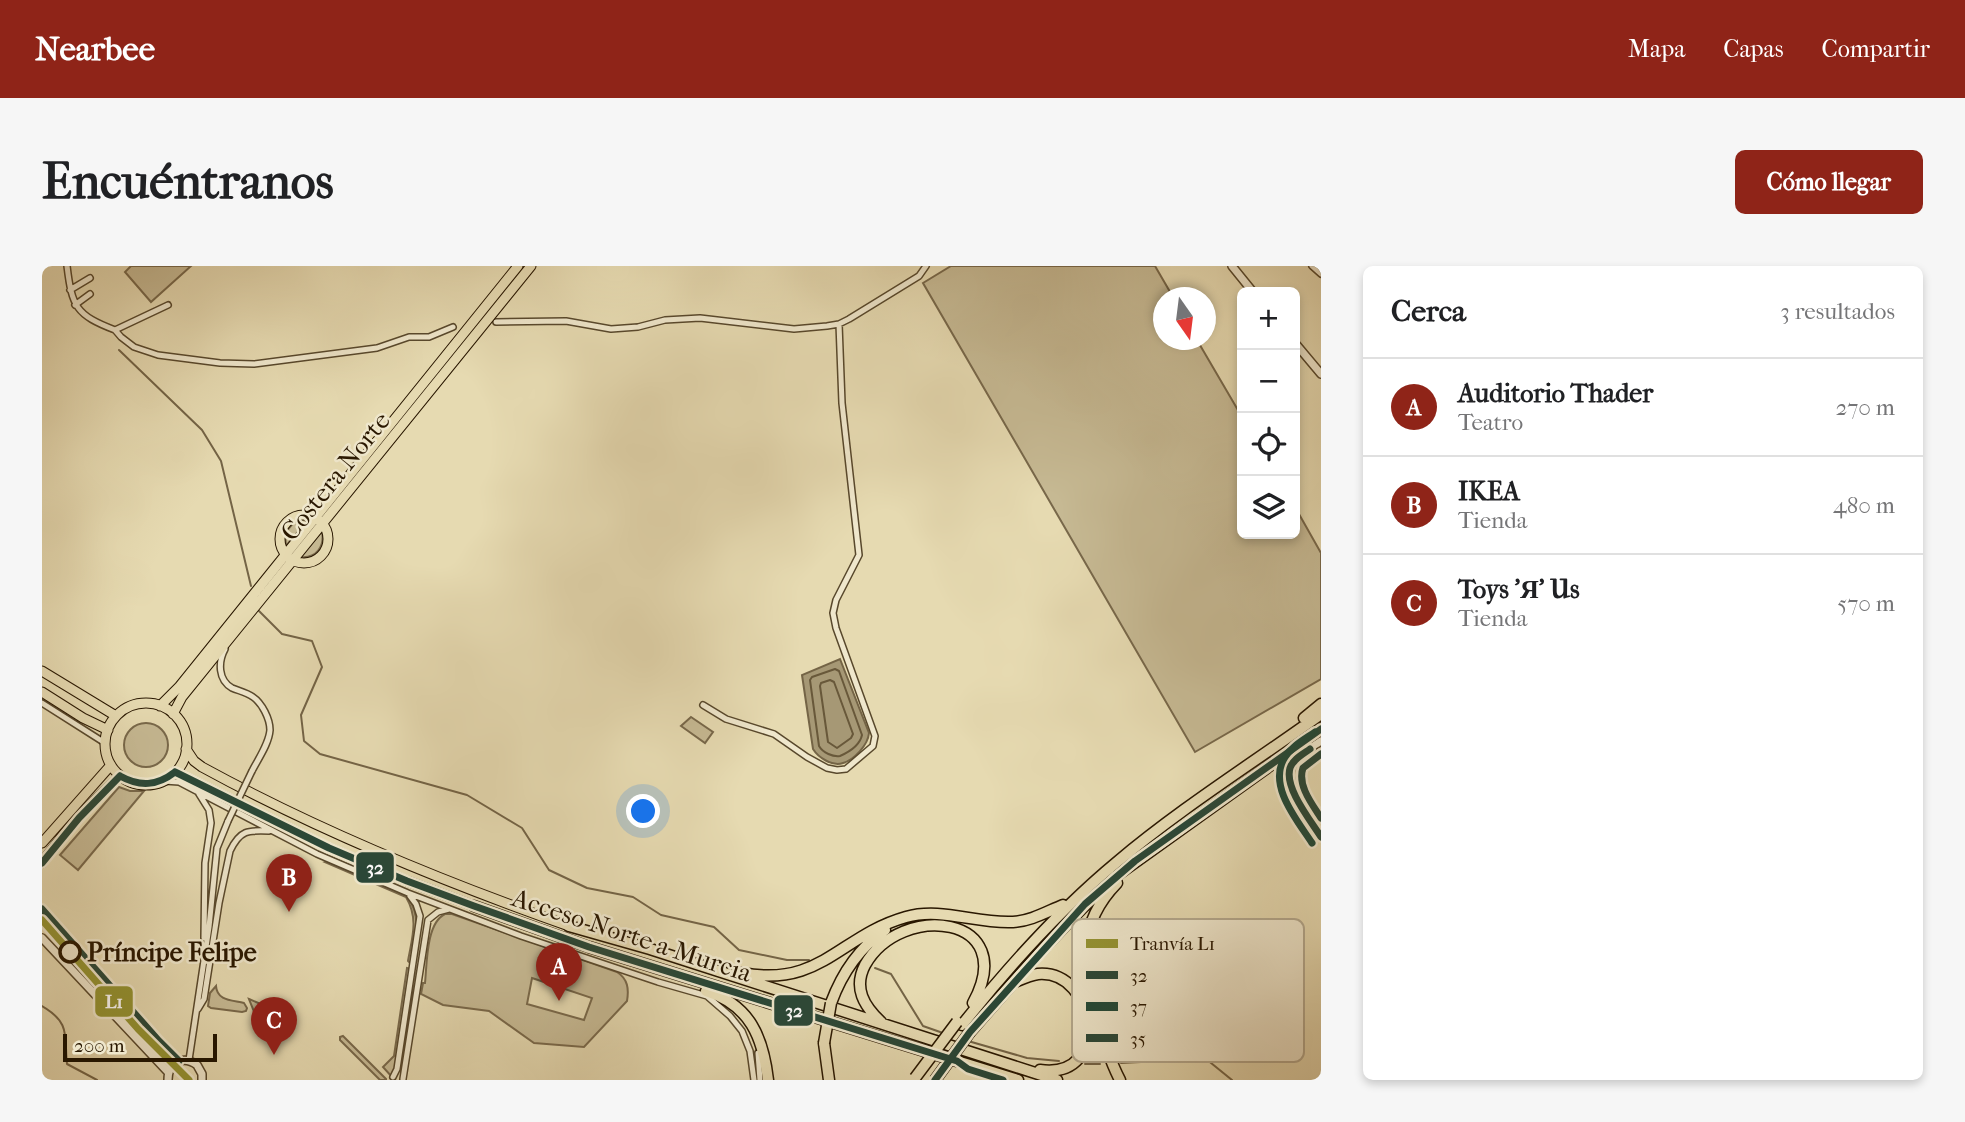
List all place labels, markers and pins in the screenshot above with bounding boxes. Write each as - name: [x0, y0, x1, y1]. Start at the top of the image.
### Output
- pin: B: [266, 854, 312, 912]
- place label: Príncipe Felipe: [87, 937, 257, 968]
- marker: Príncipe Felipe: [59, 941, 81, 963]
- pin: A: [536, 943, 582, 1001]
- pin: C: [251, 997, 297, 1055]

